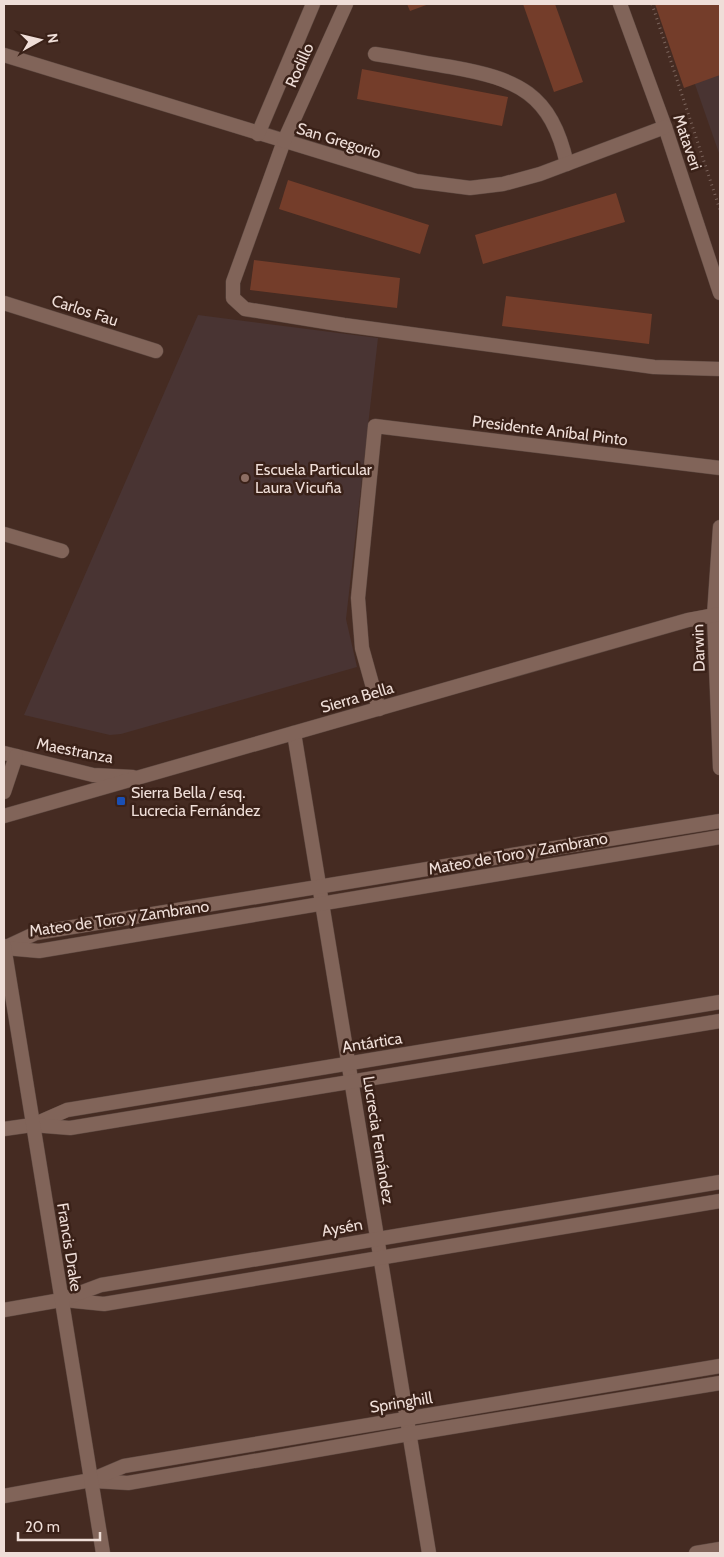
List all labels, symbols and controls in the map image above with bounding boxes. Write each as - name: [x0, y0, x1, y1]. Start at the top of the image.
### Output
- north arrow: [15, 15, 65, 65]
- text: N: [43, 32, 62, 44]
- street label: Rodillo: [281, 40, 318, 90]
- street label: Mataveri: [669, 112, 706, 172]
- street label: San Gregorio: [294, 119, 384, 162]
- street label: Carlos Fau: [49, 291, 121, 330]
- street label: Presidente Aníbal Pinto: [471, 412, 629, 449]
- place label: Escuela Particular Laura Vicuña: [255, 460, 373, 497]
- marker: Escuela Particular Laura Vicuña: [239, 472, 251, 484]
- street label: Darwin: [688, 624, 709, 672]
- street label: Sierra Bella: [318, 678, 396, 717]
- street label: Maestranza: [35, 734, 115, 767]
- place label: Sierra Bella / esq. Lucrecia Fernández: [131, 783, 261, 820]
- marker: Sierra Bella / esq. Lucrecia Fernández: [115, 795, 127, 807]
- street label: Mateo de Toro y Zambrano: [427, 828, 609, 879]
- street label: Mateo de Toro y Zambrano: [28, 896, 210, 941]
- street label: Antártica: [341, 1028, 404, 1057]
- street label: Lucrecia Fernández: [359, 1075, 398, 1206]
- street label: Francis Drake: [53, 1202, 86, 1293]
- street label: Aysén: [320, 1215, 364, 1240]
- street label: Springhill: [368, 1388, 434, 1417]
- scale bar: [18, 1510, 100, 1542]
- text: 20 m: [25, 1518, 60, 1536]

